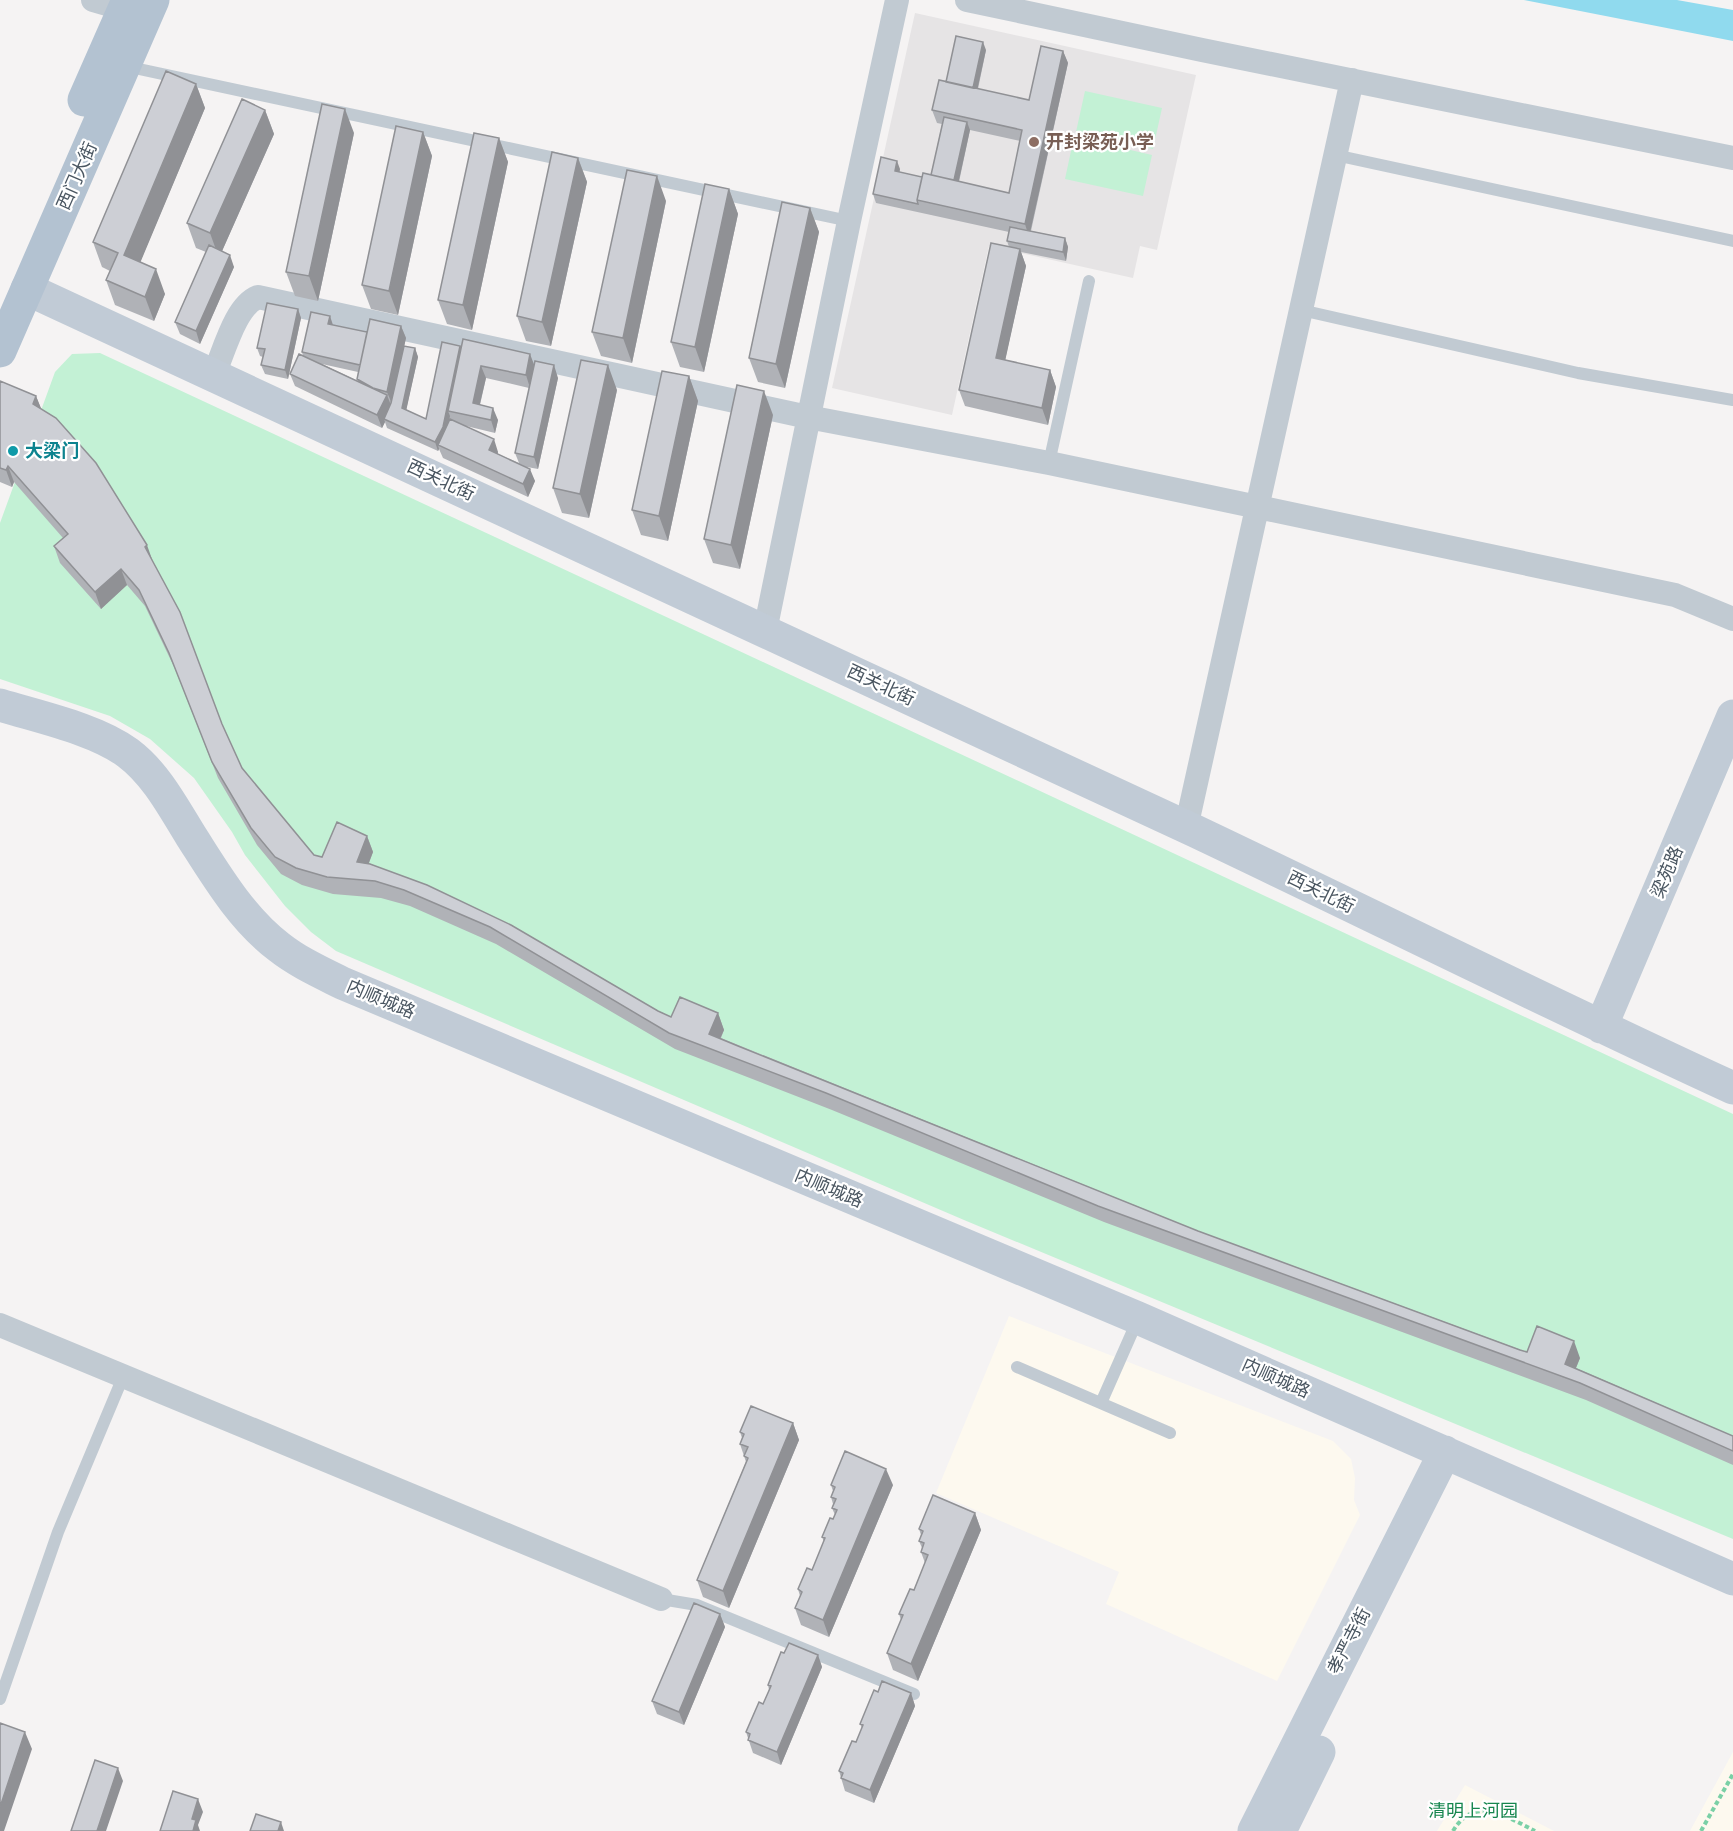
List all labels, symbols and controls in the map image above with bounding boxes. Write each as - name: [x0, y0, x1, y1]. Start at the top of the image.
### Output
- place label: 开封梁苑小学: [1046, 131, 1154, 152]
- marker: 开封梁苑小学: [1027, 135, 1041, 149]
- street label: 西门大街: [52, 139, 101, 213]
- place label: 大梁门: [25, 440, 79, 461]
- marker: 大梁门: [6, 444, 20, 458]
- street label: 西关北街: [404, 455, 478, 504]
- street label: 西关北街: [844, 660, 918, 709]
- street label: 梁苑路: [1646, 843, 1687, 901]
- street label: 西关北街: [1284, 866, 1358, 917]
- street label: 内顺城路: [344, 975, 418, 1022]
- street label: 内顺城路: [792, 1164, 866, 1211]
- street label: 内顺城路: [1239, 1353, 1313, 1402]
- street label: 孝严寺街: [1323, 1604, 1374, 1678]
- park label: 清明上河园: [1428, 1800, 1518, 1821]

